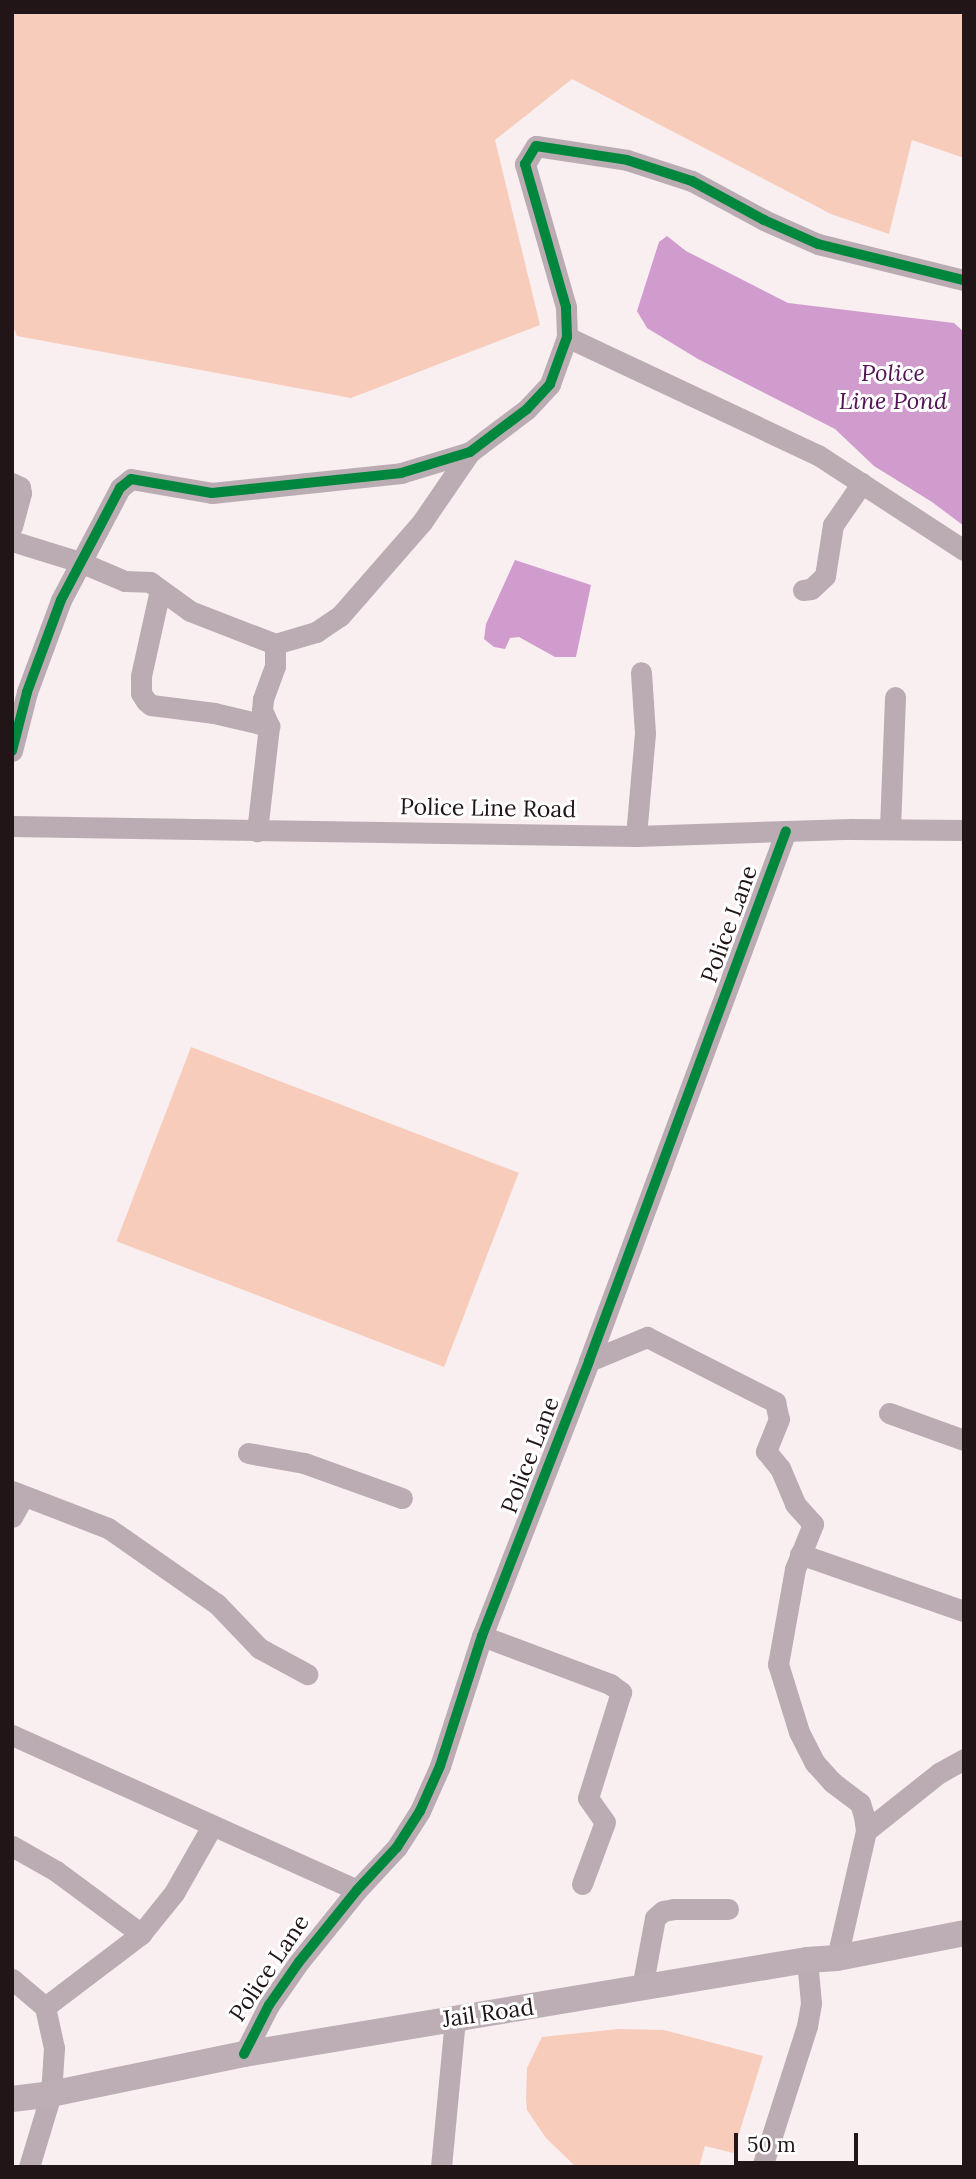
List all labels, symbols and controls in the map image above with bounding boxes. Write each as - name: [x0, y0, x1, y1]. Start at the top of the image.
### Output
- water label: Police Line Pond: [839, 359, 947, 415]
- street label: Police Line Road: [400, 793, 576, 823]
- street label: Police Lane: [695, 862, 763, 986]
- street label: Police Lane: [495, 1393, 565, 1517]
- street label: Police Lane: [223, 1909, 315, 2027]
- street label: Jail Road: [440, 1993, 536, 2033]
- scale bar: [738, 2120, 862, 2164]
- text: 50 m: [747, 2131, 796, 2158]

